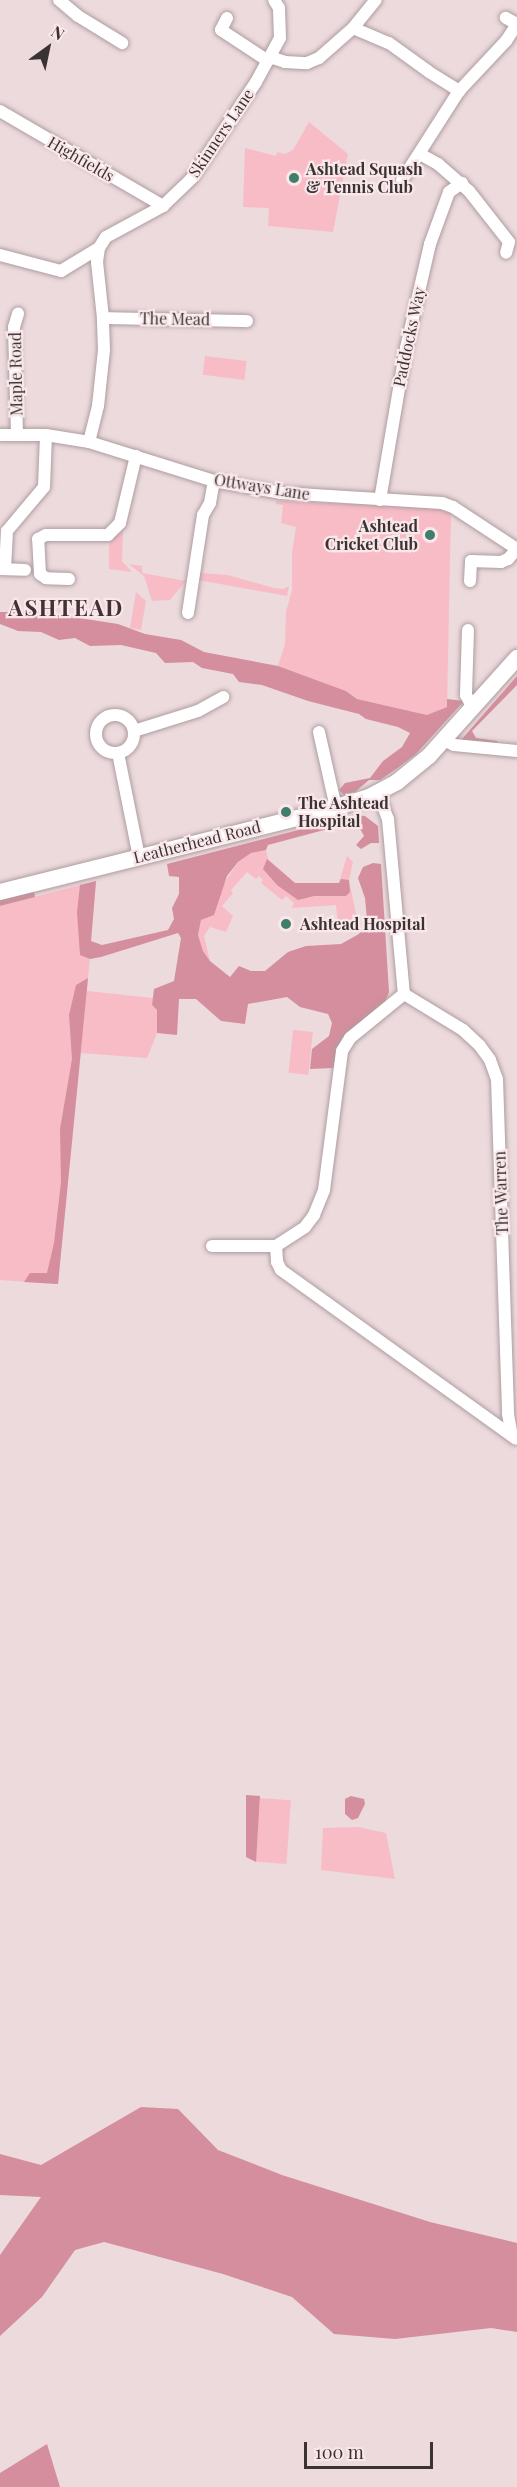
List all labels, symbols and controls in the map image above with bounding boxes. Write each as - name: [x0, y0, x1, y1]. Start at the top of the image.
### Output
- north arrow: [18, 18, 78, 78]
- text: N: [48, 21, 69, 44]
- street label: Skinners Lane: [184, 85, 258, 181]
- street label: Highfields: [44, 132, 118, 186]
- place label: Ashtead Squash & Tennis Club: [306, 159, 423, 197]
- marker: Ashtead Squash & Tennis Club: [287, 171, 301, 185]
- street label: Paddocks Way: [389, 285, 429, 389]
- street label: The Mead: [140, 309, 210, 329]
- street label: Maple Road: [6, 332, 26, 416]
- street label: Ottways Lane: [213, 470, 311, 504]
- place label: Ashtead Cricket Club: [325, 516, 418, 554]
- marker: Ashtead Cricket Club: [423, 528, 437, 542]
- district label: ASHTEAD: [8, 595, 124, 621]
- place label: The Ashtead Hospital: [298, 793, 389, 831]
- marker: The Ashtead Hospital: [279, 805, 293, 819]
- street label: Leatherhead Road: [131, 817, 263, 867]
- place label: Ashtead Hospital: [300, 914, 425, 934]
- marker: Ashtead Hospital: [277, 915, 295, 933]
- street label: The Warren: [490, 1150, 512, 1236]
- scale bar: [307, 2430, 436, 2468]
- text: 100 m: [315, 2440, 364, 2464]

